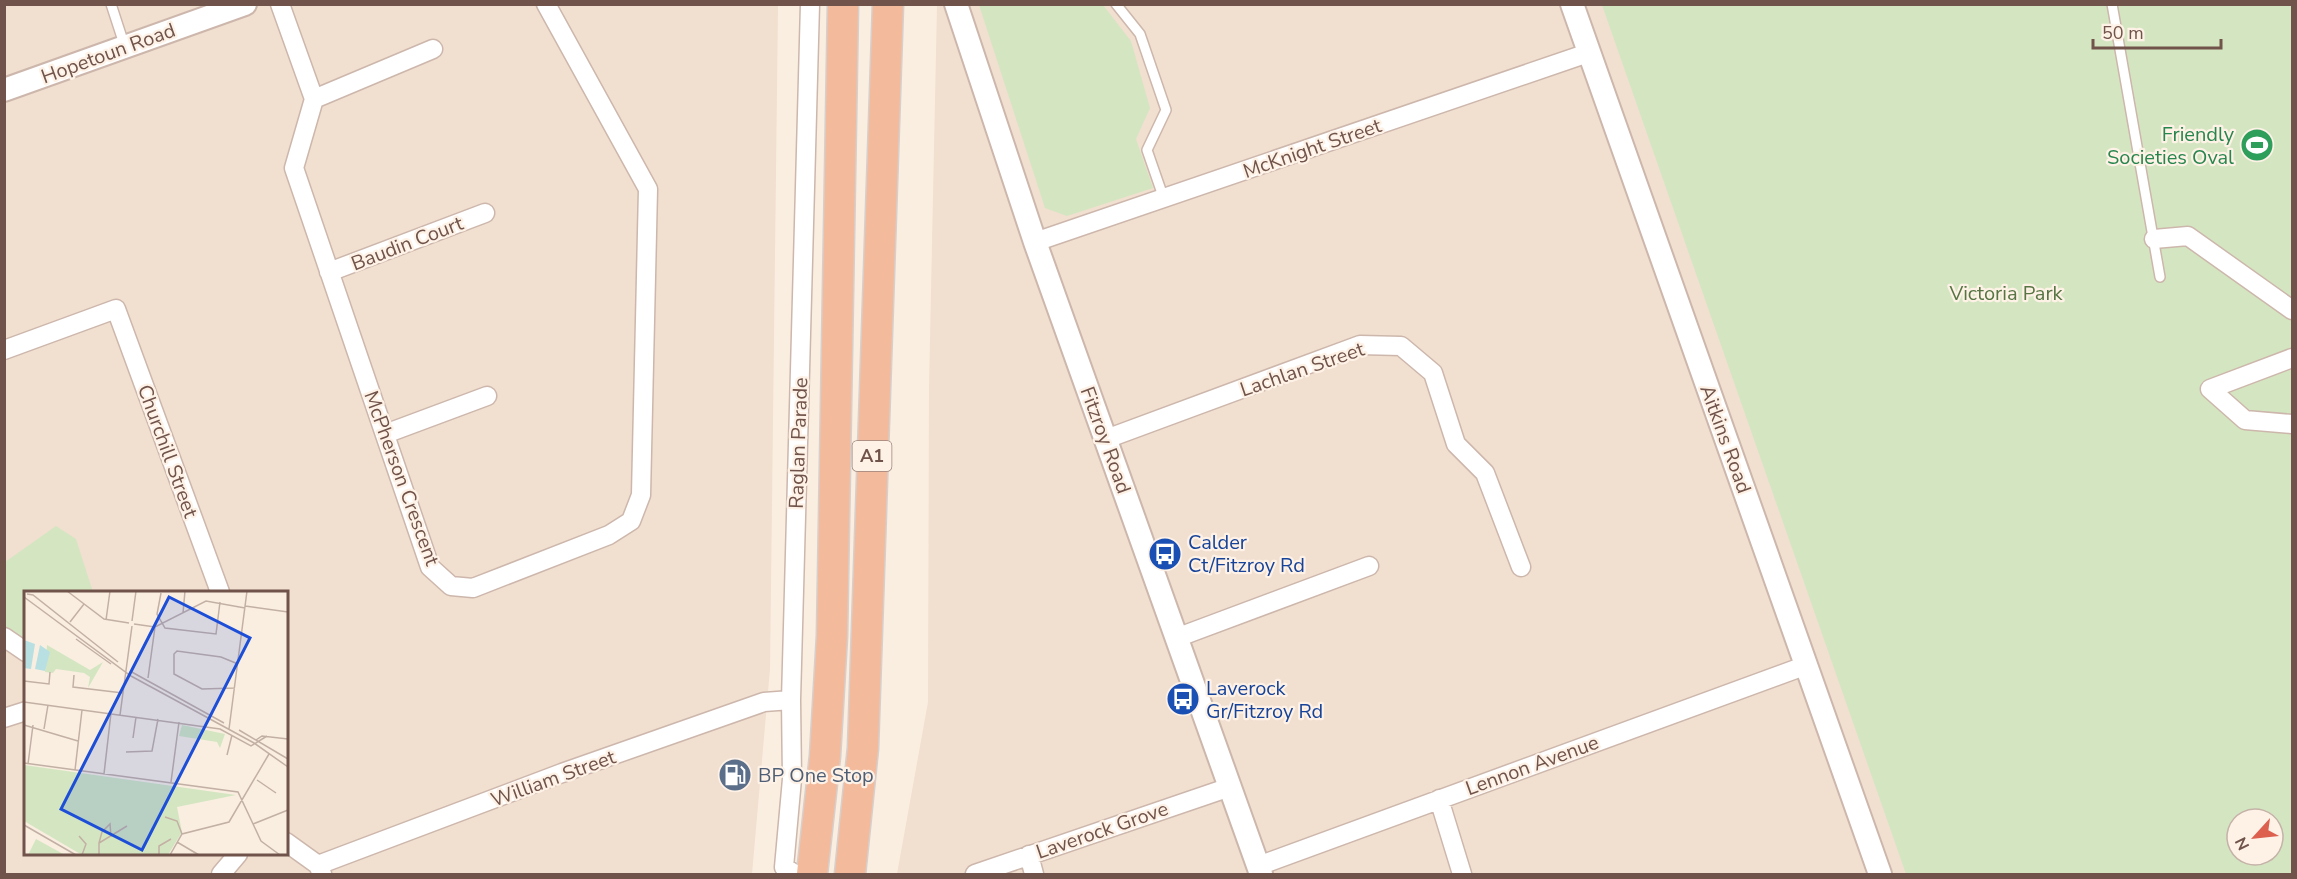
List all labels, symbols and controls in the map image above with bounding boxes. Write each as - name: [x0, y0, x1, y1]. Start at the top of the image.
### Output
- scale bar: [2093, 12, 2220, 50]
- street label: Hopetoun Road: [37, 17, 179, 90]
- text: 50 m: [2102, 21, 2144, 45]
- street label: McKnight Street: [1239, 112, 1386, 185]
- place label: Friendly Societies Oval: [2107, 121, 2235, 171]
- sports icon: Friendly Societies Oval: [2239, 127, 2275, 163]
- street label: Baudin Court: [347, 209, 468, 277]
- park label: Victoria Park: [1948, 280, 2064, 307]
- street label: Lachlan Street: [1236, 335, 1369, 403]
- street label: Raglan Parade: [783, 377, 814, 509]
- street label: Churchill Street: [131, 381, 204, 522]
- street label: Aitkins Road: [1693, 381, 1758, 497]
- street label: Fitzroy Road: [1074, 383, 1137, 497]
- street label: McPherson Crescent: [357, 387, 446, 570]
- road number: A1: [852, 441, 892, 471]
- place label: Calder Ct/Fitzroy Rd: [1188, 529, 1305, 579]
- bus stop icon: Calder Ct/Fitzroy Rd: [1147, 536, 1183, 572]
- inset map: [24, 591, 288, 855]
- place label: Laverock Gr/Fitzroy Rd: [1206, 675, 1323, 725]
- bus stop icon: Laverock Gr/Fitzroy Rd: [1165, 681, 1201, 717]
- street label: Lennon Avenue: [1462, 729, 1602, 802]
- street label: William Street: [487, 743, 620, 813]
- fuel station icon: BP One Stop: [717, 757, 753, 793]
- place label: BP One Stop: [758, 762, 874, 789]
- street label: Laverock Grove: [1033, 795, 1172, 866]
- north arrow: [2225, 807, 2285, 867]
- text: N: [2230, 833, 2255, 854]

